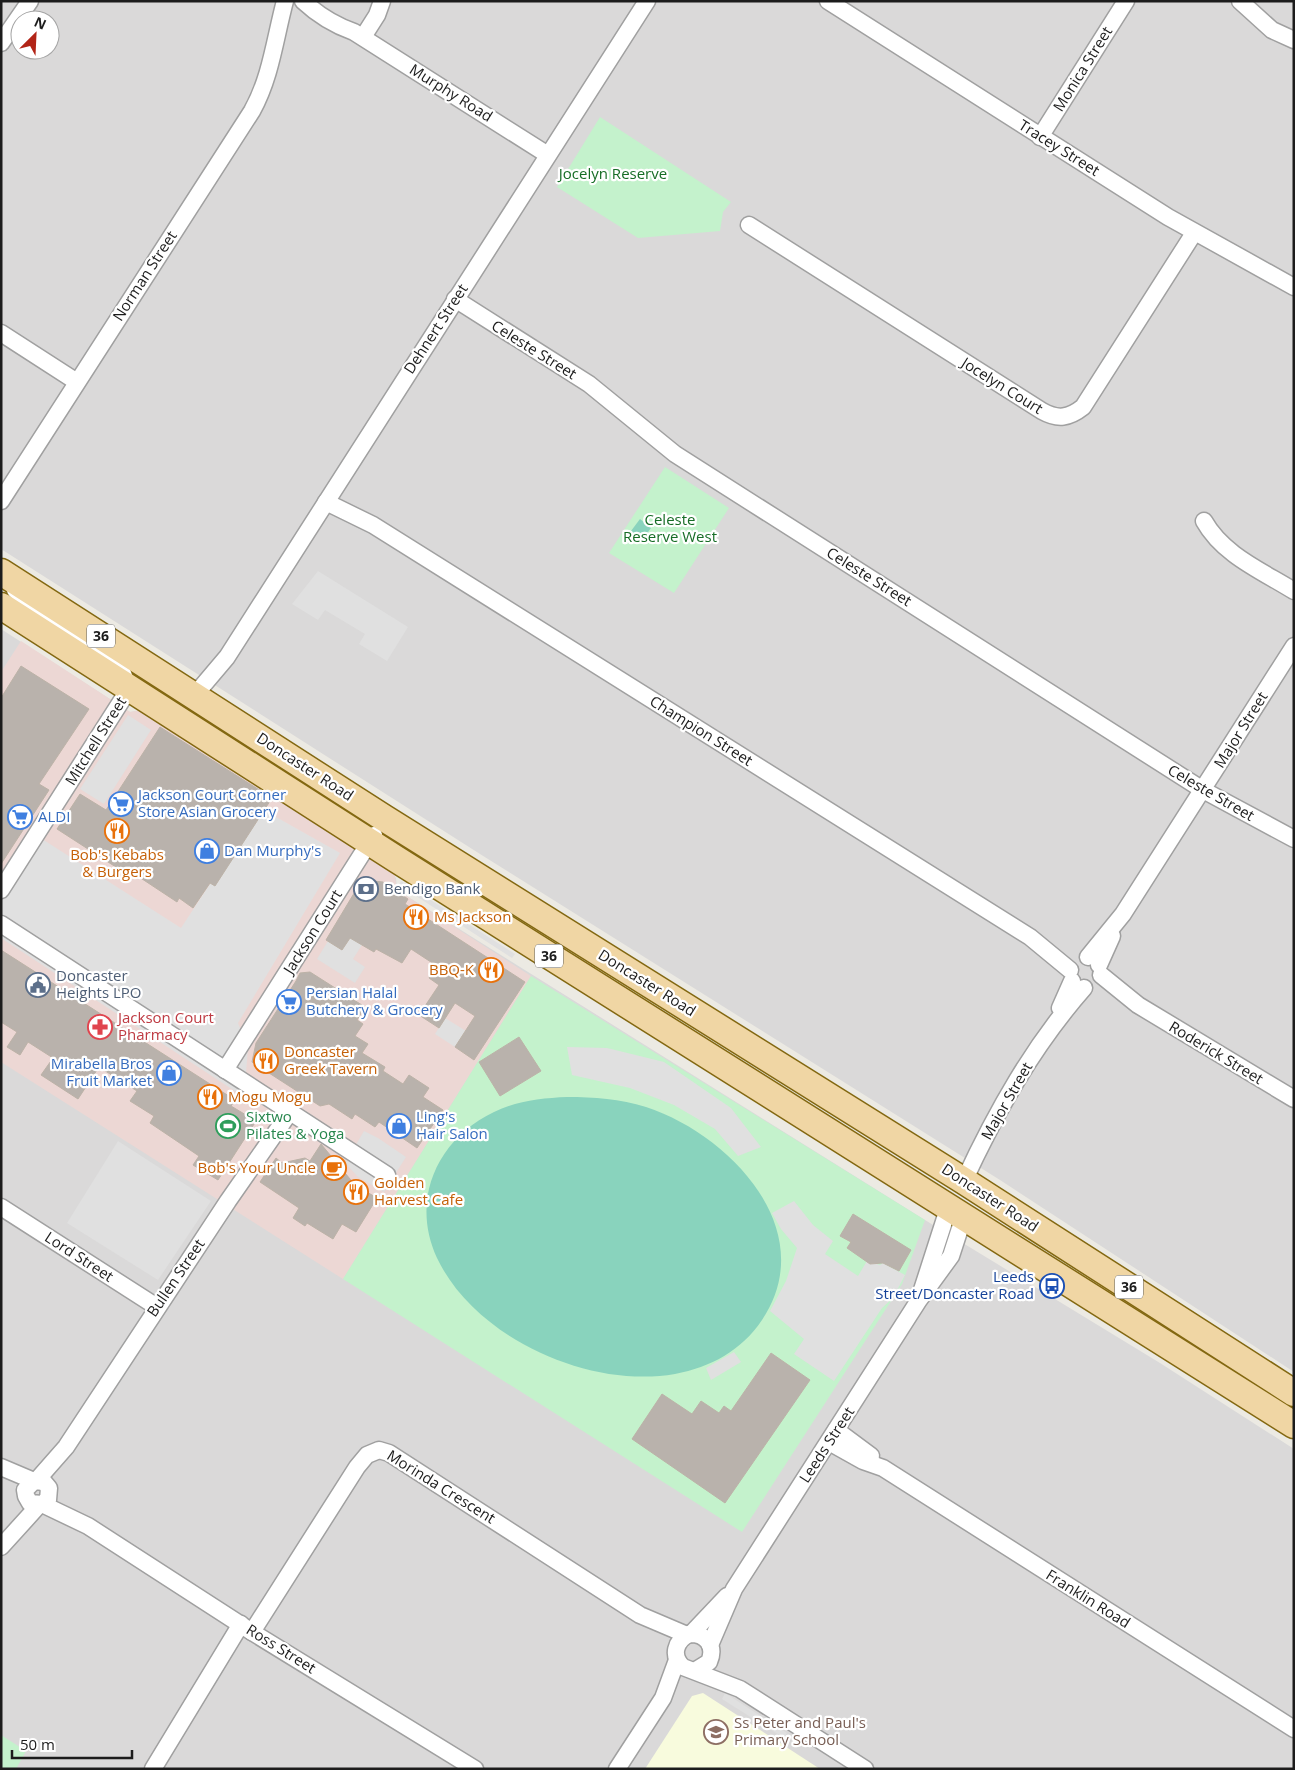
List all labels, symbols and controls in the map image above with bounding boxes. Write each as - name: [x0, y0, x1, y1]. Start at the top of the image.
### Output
- north arrow: [10, 10, 60, 60]
- text: N: [31, 12, 50, 34]
- street label: Monica Street: [1048, 22, 1116, 115]
- street label: Murphy Road: [406, 59, 497, 126]
- street label: Tracey Street: [1015, 114, 1104, 180]
- park label: Jocelyn Reserve: [557, 163, 667, 183]
- street label: Norman Street: [108, 227, 181, 324]
- street label: Dehnert Street: [399, 280, 472, 377]
- street label: Celeste Street: [488, 315, 581, 383]
- street label: Jocelyn Court: [956, 351, 1047, 418]
- park label: Celeste Reserve West: [623, 509, 717, 546]
- street label: Celeste Street: [823, 542, 916, 610]
- road number: 36: [87, 624, 115, 648]
- street label: Major Street: [1209, 687, 1272, 771]
- street label: Champion Street: [646, 690, 757, 770]
- street label: Mitchell Street: [60, 692, 130, 789]
- street label: Doncaster Road: [253, 727, 358, 805]
- street label: Celeste Street: [1165, 759, 1258, 825]
- place label: Jackson Court Corner Store Asian Grocery: [136, 784, 286, 821]
- supermarket icon: Jackson Court Corner Store Asian Grocery: [108, 791, 134, 817]
- supermarket icon: ALDI: [7, 804, 33, 830]
- place label: ALDI: [38, 806, 70, 826]
- restaurant icon: Bob's Kebabs & Burgers: [104, 818, 130, 844]
- shop icon: Dan Murphy's: [194, 838, 220, 864]
- place label: Dan Murphy's: [224, 840, 321, 860]
- place label: Bob's Kebabs & Burgers: [70, 844, 164, 881]
- bank icon: Bendigo Bank: [353, 876, 379, 902]
- place label: Bendigo Bank: [384, 878, 481, 898]
- street label: Jackson Court: [277, 886, 346, 979]
- restaurant icon: Ms Jackson: [403, 904, 429, 930]
- place label: Ms Jackson: [434, 906, 511, 926]
- road number: 36: [535, 944, 563, 968]
- street label: Doncaster Road: [595, 944, 700, 1020]
- restaurant icon: BBQ-K: [478, 957, 504, 983]
- place label: BBQ-K: [429, 959, 475, 979]
- place label: Doncaster Heights LPO: [56, 965, 142, 1002]
- public building icon: Doncaster Heights LPO: [25, 972, 51, 998]
- place label: Persian Halal Butchery & Grocery: [306, 982, 443, 1019]
- supermarket icon: Persian Halal Butchery & Grocery: [276, 989, 302, 1015]
- place label: Jackson Court Pharmacy: [116, 1007, 214, 1044]
- pharmacy icon: Jackson Court Pharmacy: [87, 1014, 113, 1040]
- street label: Roderick Street: [1166, 1016, 1267, 1088]
- place label: Doncaster Greek Tavern: [284, 1041, 378, 1078]
- restaurant icon: Doncaster Greek Tavern: [253, 1048, 279, 1074]
- place label: Mirabella Bros Fruit Market: [51, 1053, 152, 1090]
- street label: Major Street: [976, 1058, 1036, 1143]
- shop icon: Mirabella Bros Fruit Market: [156, 1060, 182, 1086]
- restaurant icon: Mogu Mogu: [197, 1084, 223, 1110]
- place label: Mogu Mogu: [228, 1086, 312, 1106]
- place label: Sixtwo Pilates & Yoga: [246, 1106, 344, 1143]
- place label: Ling's Hair Salon: [416, 1106, 488, 1143]
- sports icon: Sixtwo Pilates & Yoga: [215, 1113, 241, 1139]
- shop icon: Ling's Hair Salon: [386, 1113, 412, 1139]
- cafe icon: Bob's Your Uncle: [321, 1155, 347, 1181]
- place label: Bob's Your Uncle: [198, 1157, 316, 1177]
- street label: Doncaster Road: [938, 1158, 1043, 1236]
- place label: Golden Harvest Cafe: [374, 1172, 463, 1209]
- restaurant icon: Golden Harvest Cafe: [343, 1179, 369, 1205]
- street label: Lord Street: [41, 1227, 118, 1286]
- street label: Bullen Street: [142, 1235, 209, 1320]
- place label: Leeds Street/Doncaster Road: [875, 1266, 1034, 1303]
- bus stop icon: Leeds Street/Doncaster Road: [1039, 1273, 1065, 1299]
- road number: 36: [1115, 1275, 1143, 1298]
- street label: Leeds Street: [794, 1403, 858, 1486]
- street label: Morinda Crescent: [384, 1445, 500, 1528]
- street label: Franklin Road: [1043, 1564, 1134, 1632]
- street label: Ross Street: [243, 1619, 320, 1677]
- place label: Ss Peter and Paul's Primary School: [734, 1712, 866, 1749]
- school or university icon: Ss Peter and Paul's Primary School: [703, 1719, 729, 1745]
- scale bar: [12, 1728, 132, 1760]
- text: 50 m: [20, 1734, 55, 1754]

